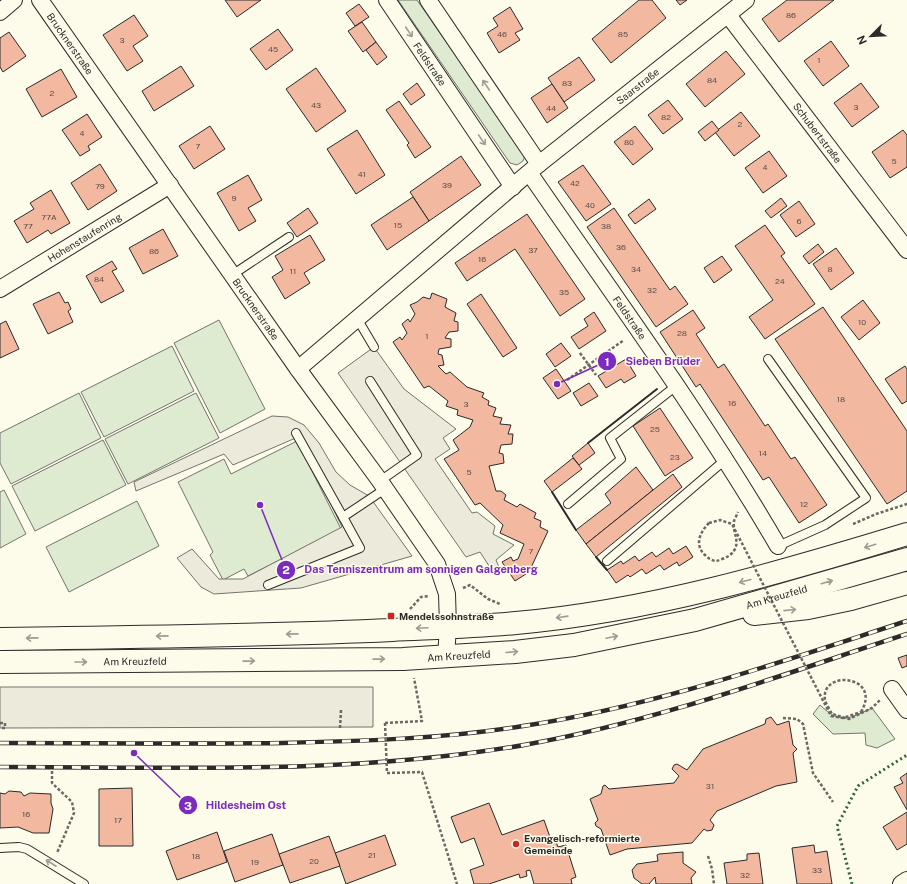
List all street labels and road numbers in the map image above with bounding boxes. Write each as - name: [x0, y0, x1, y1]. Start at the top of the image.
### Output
- street label: Brucknerstraße: [45, 10, 96, 77]
- street label: Feldstraße: [411, 40, 449, 88]
- street label: Saarstraße: [614, 65, 662, 107]
- street label: Schubertstraße: [791, 100, 845, 166]
- street label: Hohenstaufenring: [45, 210, 124, 264]
- street label: Brucknerstraße: [230, 276, 282, 342]
- street label: Feldstraße: [611, 294, 649, 342]
- street label: Am Kreuzfeld: [744, 582, 809, 611]
- street label: Am Kreuzfeld: [427, 648, 491, 663]
- street label: Am Kreuzfeld: [103, 655, 167, 667]

